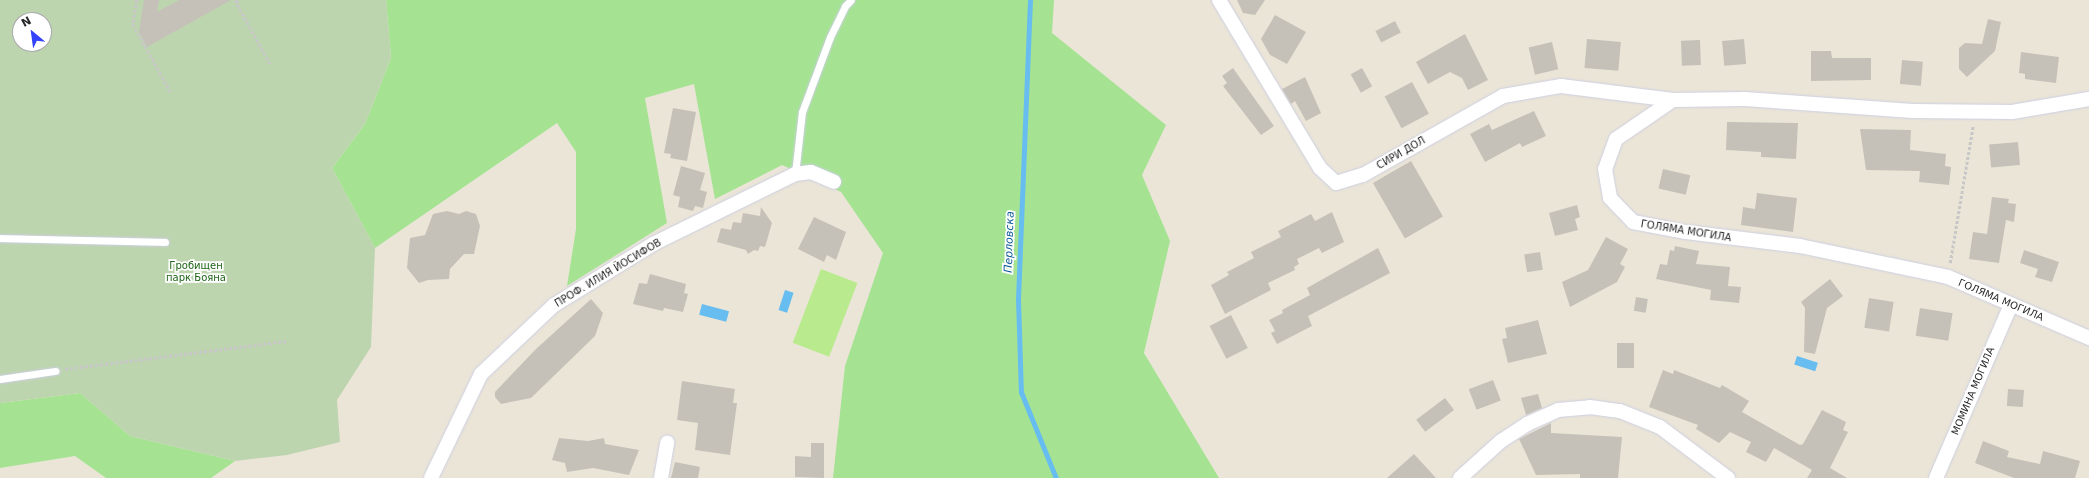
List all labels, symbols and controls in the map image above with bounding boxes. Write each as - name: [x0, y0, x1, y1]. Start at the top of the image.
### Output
- north arrow: [12, 12, 52, 52]
- text: N: [19, 14, 34, 30]
- street label: СИРИ ДОЛ: [1374, 134, 1428, 172]
- water label: Перловска: [1002, 211, 1018, 273]
- street label: ГОЛЯМА МОГИЛА: [1640, 218, 1732, 244]
- street label: ПРОФ. ИЛИЯ ЙОСИФОВ: [553, 236, 663, 310]
- park label: Гробищен парк Бояна: [166, 259, 226, 282]
- street label: ГОЛЯМА МОГИЛА: [1957, 277, 2045, 323]
- street label: МОМИНА МОГИЛА: [1949, 345, 1997, 437]

